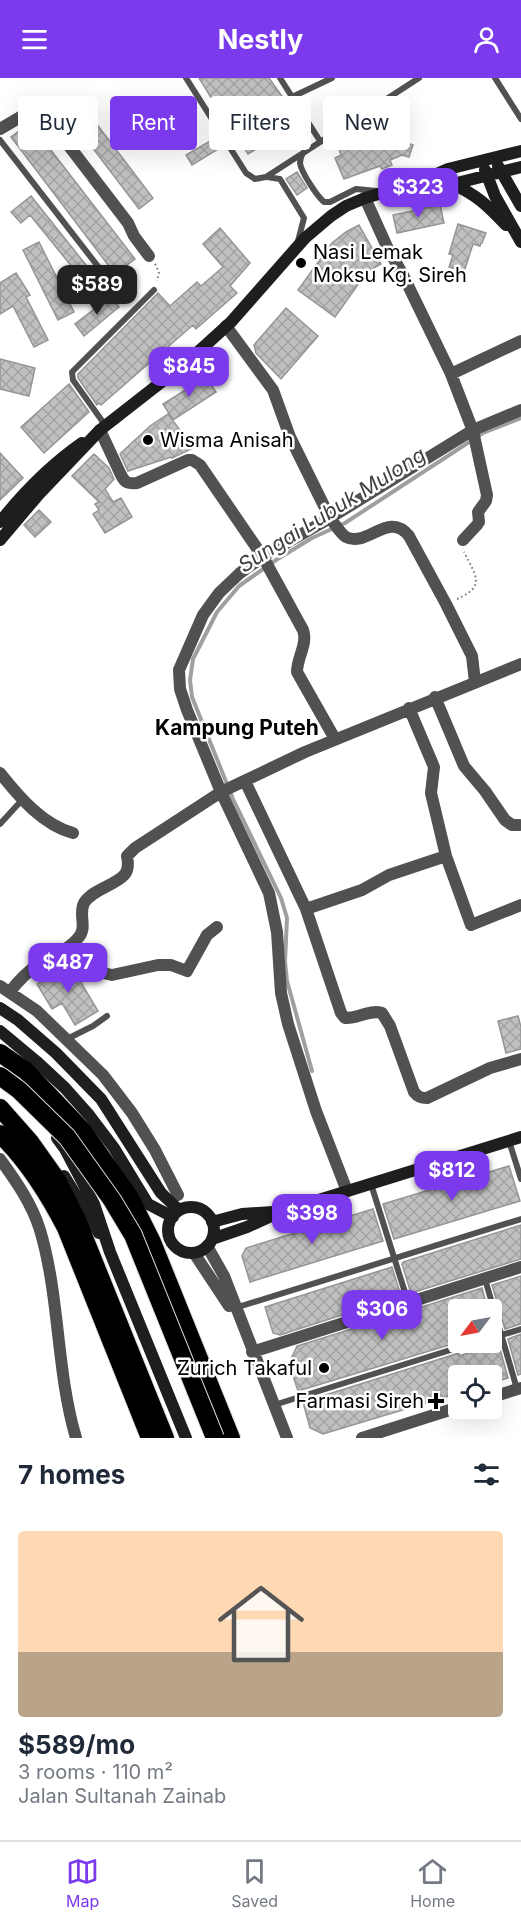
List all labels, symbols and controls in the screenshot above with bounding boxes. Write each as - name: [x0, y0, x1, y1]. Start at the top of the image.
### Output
- icon: menu: [18, 23, 51, 56]
- text: Nestly: [218, 23, 303, 56]
- icon: person: [470, 23, 503, 56]
- chip: Buy: [18, 96, 98, 150]
- chip: Rent: [110, 96, 197, 150]
- chip: Filters: [209, 96, 311, 150]
- chip: New: [323, 96, 410, 150]
- pin: $323: [382, 168, 454, 219]
- text: $323: [392, 175, 444, 199]
- place label: Nasi Lemak Moksu Kg. Sireh: [313, 240, 467, 287]
- marker: Nasi Lemak Moksu Kg. Sireh: [294, 256, 308, 270]
- pin: $589: [61, 265, 133, 316]
- text: $589: [71, 272, 123, 296]
- pin: $845: [153, 347, 225, 398]
- text: $845: [163, 354, 215, 378]
- place label: Wisma Anisah: [160, 428, 294, 452]
- marker: Wisma Anisah: [141, 433, 155, 447]
- water label: Sungai Lubuk Mulong: [233, 442, 430, 578]
- district label: Kampung Puteh: [155, 715, 319, 740]
- pin: $487: [32, 943, 104, 994]
- text: $487: [42, 950, 94, 974]
- pin: $812: [416, 1151, 488, 1202]
- text: $812: [428, 1158, 476, 1182]
- pin: $398: [276, 1194, 348, 1245]
- text: $398: [286, 1201, 338, 1225]
- pin: $306: [346, 1290, 418, 1341]
- text: $306: [356, 1297, 408, 1321]
- north arrow: [448, 1299, 502, 1353]
- map controls: [448, 1299, 502, 1419]
- place label: Zurich Takaful: [177, 1356, 312, 1380]
- marker: Zurich Takaful: [317, 1361, 331, 1375]
- button: locate: [448, 1365, 502, 1419]
- place label: Farmasi Sireh: [295, 1389, 424, 1413]
- marker: Farmasi Sireh: [429, 1394, 443, 1408]
- icon: filters: [470, 1458, 503, 1491]
- text: 7 homes: [18, 1459, 125, 1490]
- icon: home: [207, 1570, 315, 1678]
- text: $589/mo: [18, 1729, 135, 1760]
- text: 3 rooms · 110 m²: [18, 1760, 173, 1784]
- text: Jalan Sultanah Zainab: [18, 1784, 226, 1808]
- tab: Map: [66, 1855, 99, 1911]
- tab: Saved: [231, 1855, 278, 1911]
- tab: Home: [410, 1855, 455, 1911]

